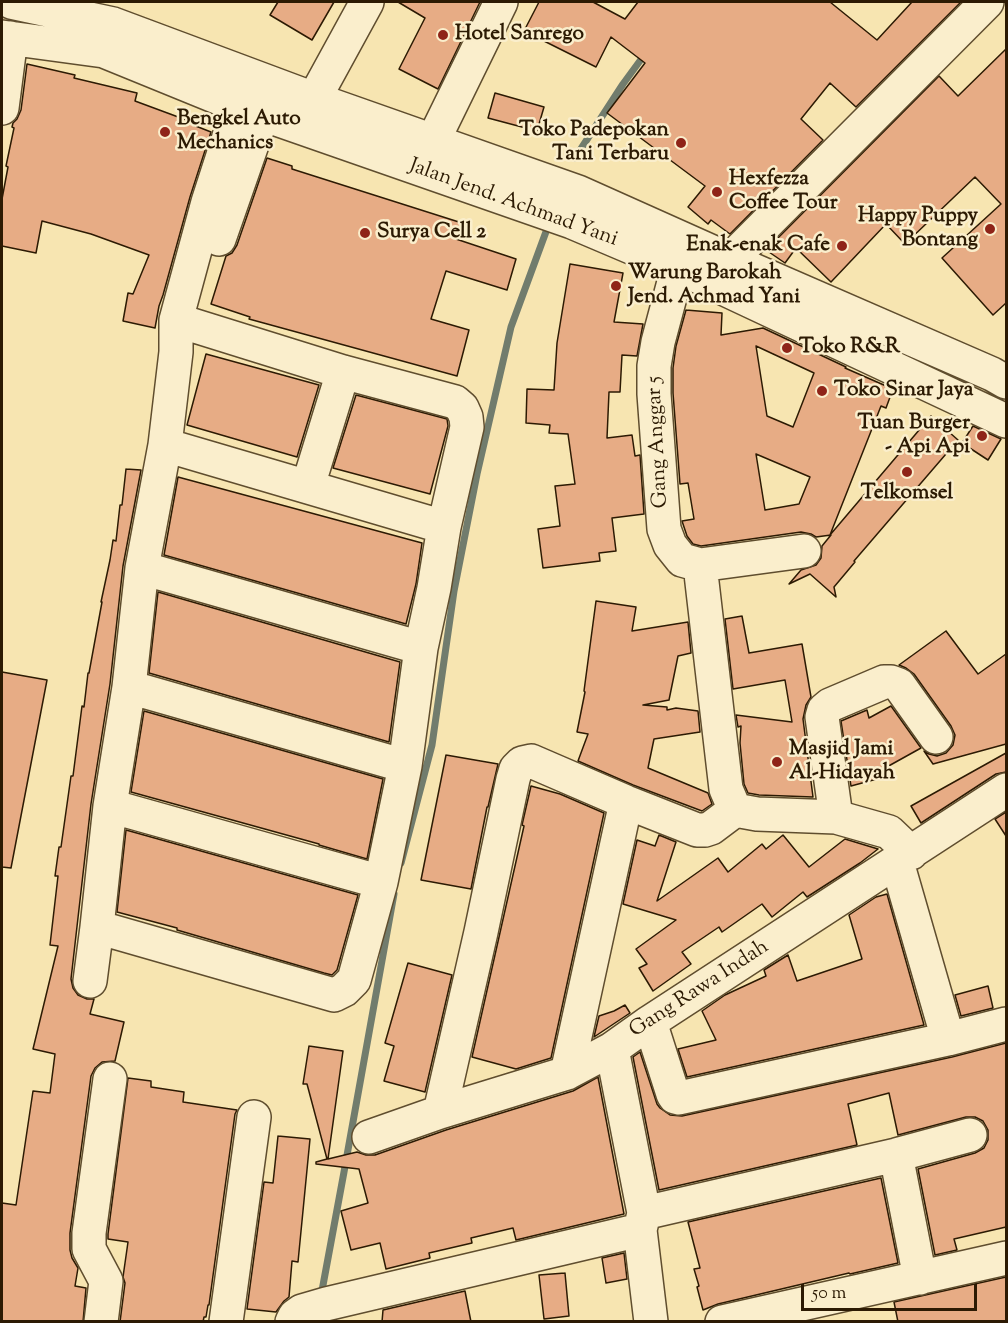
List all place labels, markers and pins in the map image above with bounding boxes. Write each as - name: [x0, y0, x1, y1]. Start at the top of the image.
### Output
- place label: Hotel Sanrego: [455, 22, 584, 48]
- marker: Hotel Sanrego: [436, 28, 450, 42]
- place label: Bengkel Auto Mechanics: [177, 107, 301, 157]
- place label: Toko Padepokan Tani Terbaru: [519, 118, 669, 168]
- marker: Bengkel Auto Mechanics: [158, 125, 172, 139]
- marker: Toko Padepokan Tani Terbaru: [674, 136, 688, 150]
- place label: Hexfezza Coffee Tour: [729, 167, 838, 217]
- marker: Hexfezza Coffee Tour: [710, 185, 724, 199]
- place label: Happy Puppy Bontang: [858, 204, 978, 254]
- place label: Surya Cell 2: [377, 220, 486, 246]
- marker: Happy Puppy Bontang: [983, 222, 997, 236]
- marker: Surya Cell 2: [358, 226, 372, 240]
- place label: Enak-enak Cafe: [686, 233, 830, 259]
- marker: Enak-enak Cafe: [835, 239, 849, 253]
- place label: Warung Barokah Jend. Achmad Yani: [628, 261, 800, 311]
- marker: Warung Barokah Jend. Achmad Yani: [609, 279, 623, 293]
- place label: Toko R&R: [799, 335, 900, 361]
- marker: Toko R&R: [780, 341, 794, 355]
- place label: Toko Sinar Jaya: [834, 378, 974, 404]
- marker: Toko Sinar Jaya: [815, 384, 829, 398]
- place label: Tuan Burger - Api Api: [857, 411, 970, 461]
- marker: Tuan Burger - Api Api: [975, 429, 989, 443]
- marker: Telkomsel: [900, 465, 914, 479]
- place label: Telkomsel: [861, 481, 953, 507]
- place label: Masjid Jami Al-Hidayah: [789, 737, 895, 787]
- marker: Masjid Jami Al-Hidayah: [770, 755, 784, 769]

